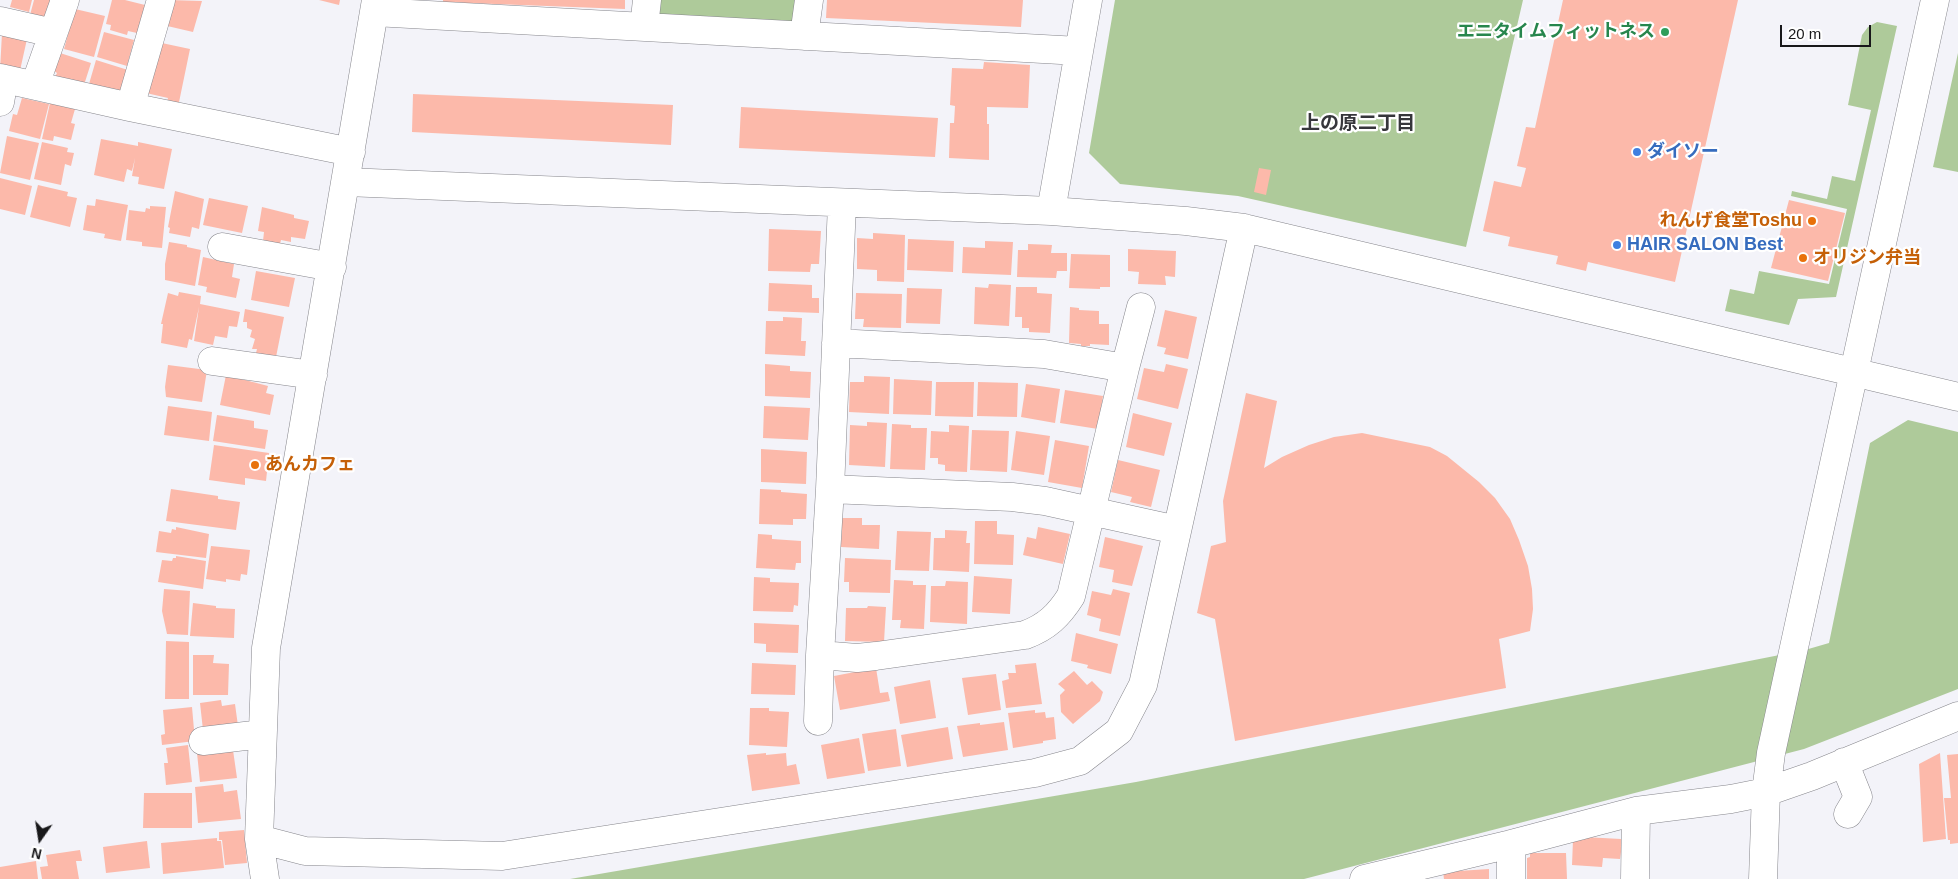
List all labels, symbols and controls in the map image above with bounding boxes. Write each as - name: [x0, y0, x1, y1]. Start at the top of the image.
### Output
- scale bar: [1783, 15, 1874, 47]
- place label: エニタイムフィットネス: [1457, 21, 1655, 43]
- text: 20 m: [1788, 25, 1821, 42]
- marker: エニタイムフィットネス: [1659, 26, 1671, 38]
- district label: 上の原二丁目: [1301, 113, 1415, 135]
- place label: ダイソー: [1647, 141, 1719, 163]
- marker: ダイソー: [1631, 146, 1643, 158]
- place label: れんげ食堂Toshu: [1659, 210, 1802, 232]
- marker: れんげ食堂Toshu: [1806, 215, 1818, 227]
- place label: HAIR SALON Best: [1627, 234, 1783, 256]
- marker: HAIR SALON Best: [1611, 239, 1623, 251]
- place label: オリジン弁当: [1813, 247, 1921, 269]
- marker: オリジン弁当: [1797, 252, 1809, 264]
- place label: あんカフェ: [265, 454, 355, 476]
- marker: あんカフェ: [249, 459, 261, 471]
- north arrow: [15, 814, 65, 864]
- text: N: [30, 845, 43, 863]

